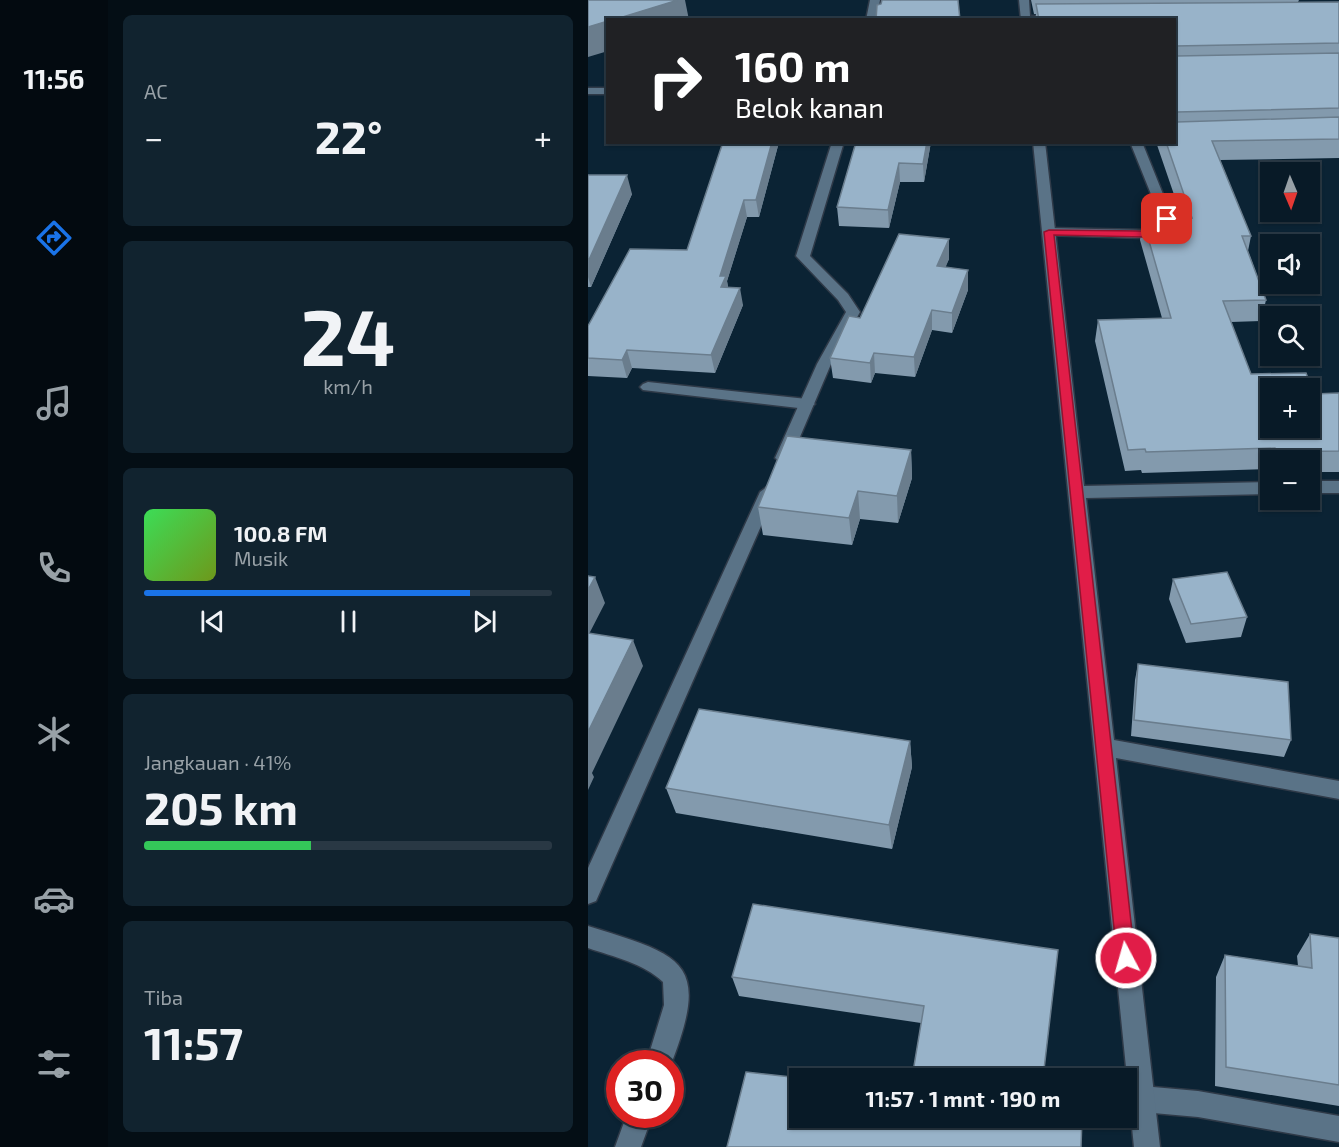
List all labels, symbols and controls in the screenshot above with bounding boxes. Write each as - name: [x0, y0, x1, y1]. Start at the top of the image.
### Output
- text: 160 m: [735, 40, 851, 90]
- icon: right: [636, 42, 714, 120]
- text: 11:56: [23, 62, 85, 94]
- text: AC: [144, 79, 168, 103]
- text: Belok kanan: [735, 91, 884, 123]
- text: 22°: [315, 109, 382, 163]
- text: −: [144, 117, 163, 157]
- text: +: [534, 117, 552, 157]
- north arrow: [1260, 162, 1320, 222]
- map controls: [1260, 162, 1320, 510]
- pin: [1141, 193, 1192, 244]
- icon: arrive: [1150, 202, 1183, 235]
- icon: directions: [33, 217, 75, 259]
- button: sound: [1260, 234, 1320, 294]
- text: 24: [300, 288, 396, 382]
- button: search: [1260, 306, 1320, 366]
- text: km/h: [323, 374, 373, 398]
- button: +: [1260, 378, 1320, 438]
- icon: music: [33, 382, 75, 424]
- button: −: [1260, 450, 1320, 510]
- text: 100.8 FM: [234, 520, 327, 546]
- text: Musik: [234, 546, 288, 570]
- icon: phone: [33, 547, 75, 589]
- icon: previous: [196, 605, 229, 638]
- icon: pause: [332, 605, 365, 638]
- icon: next: [468, 605, 501, 638]
- icon: climate: [33, 713, 75, 755]
- text: Jangkauan · 41%: [144, 750, 292, 774]
- text: 205 km: [144, 780, 298, 834]
- icon: car: [33, 878, 75, 920]
- position arrow: [1094, 926, 1158, 990]
- text: Tiba: [144, 985, 183, 1009]
- text: 11:57: [144, 1015, 243, 1069]
- icon: filters: [33, 1043, 75, 1085]
- speed limit sign: 30: [606, 1050, 684, 1128]
- text: 11:57 · 1 mnt · 190 m: [866, 1085, 1060, 1111]

